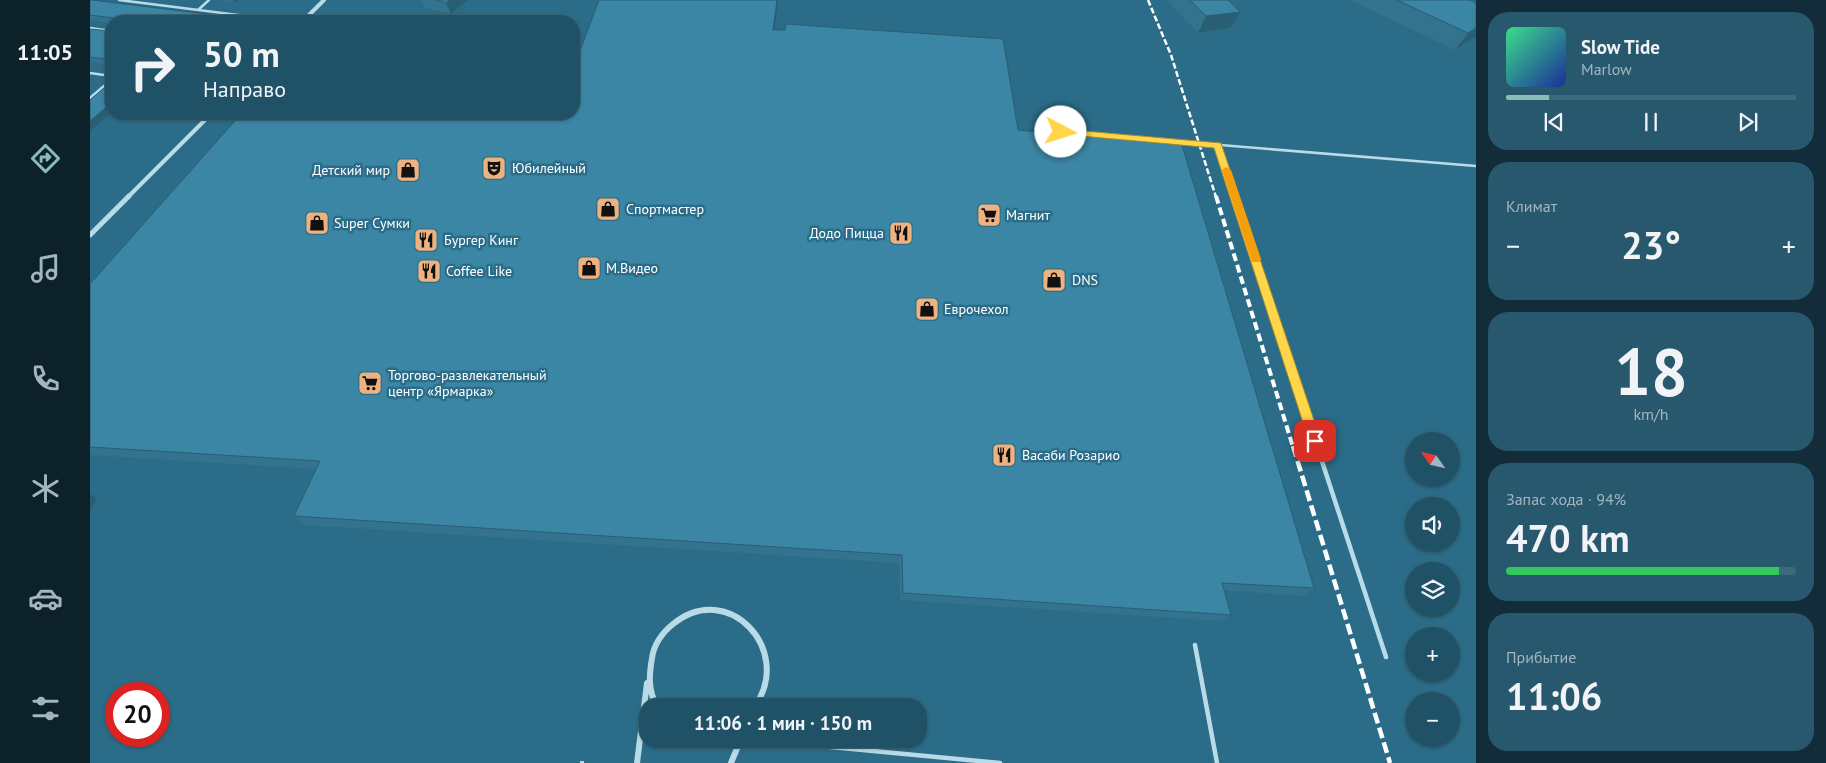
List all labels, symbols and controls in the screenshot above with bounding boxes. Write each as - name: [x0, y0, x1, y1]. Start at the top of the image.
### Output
- text: 50 m: [203, 31, 280, 77]
- icon: right: [120, 35, 185, 100]
- text: Slow Tide: [1581, 35, 1660, 59]
- text: 11:05: [17, 38, 73, 66]
- text: Marlow: [1581, 59, 1632, 79]
- text: Направо: [203, 75, 286, 103]
- position arrow: [1034, 105, 1086, 157]
- icon: previous: [1540, 108, 1568, 136]
- icon: pause: [1637, 108, 1665, 136]
- icon: next: [1734, 108, 1762, 136]
- icon: directions: [28, 141, 63, 176]
- theatre icon: Юбилейный: [481, 155, 507, 181]
- shop icon: Детский мир: [395, 157, 421, 183]
- place label: Юбилейный: [512, 159, 586, 177]
- place label: Детский мир: [312, 161, 390, 179]
- shop icon: Спортмастер: [595, 196, 621, 222]
- text: Климат: [1506, 196, 1557, 216]
- place label: Спортмастер: [626, 200, 704, 218]
- supermarket icon: Магнит: [976, 202, 1002, 228]
- place label: Магнит: [1006, 206, 1050, 224]
- shop icon: Super Сумки: [304, 210, 330, 236]
- place label: Super Сумки: [334, 214, 410, 232]
- restaurant icon: Додо Пицца: [888, 220, 914, 246]
- text: 23°: [1621, 220, 1681, 269]
- place label: Додо Пицца: [810, 224, 884, 242]
- restaurant icon: Бургер Кинг: [413, 227, 439, 253]
- text: −: [1506, 227, 1520, 264]
- text: +: [1782, 227, 1796, 264]
- place label: Бургер Кинг: [444, 231, 519, 249]
- icon: music: [28, 251, 63, 286]
- shop icon: М.Видео: [576, 255, 602, 281]
- restaurant icon: Coffee Like: [416, 258, 442, 284]
- place label: М.Видео: [606, 259, 658, 277]
- place label: Coffee Like: [446, 262, 512, 280]
- shop icon: DNS: [1041, 267, 1067, 293]
- place label: DNS: [1072, 271, 1098, 289]
- shop icon: Еврочехол: [914, 296, 940, 322]
- place label: Еврочехол: [944, 300, 1009, 318]
- text: 18: [1614, 329, 1688, 413]
- icon: phone: [28, 361, 63, 396]
- place label: Торгово-развлекательный центр «Ярмарка»: [388, 366, 547, 400]
- supermarket icon: Торгово-развлекательный центр «Ярмарка»: [357, 370, 383, 396]
- text: km/h: [1633, 404, 1669, 424]
- pin: [1294, 420, 1336, 462]
- icon: arrive: [1301, 427, 1329, 455]
- north arrow: [1405, 432, 1460, 488]
- map controls: [1405, 432, 1460, 747]
- restaurant icon: Васаби Розарио: [991, 442, 1017, 468]
- place label: Васаби Розарио: [1022, 446, 1120, 464]
- icon: climate: [28, 471, 63, 506]
- text: Запас хода · 94%: [1506, 489, 1626, 509]
- button: sound: [1405, 497, 1460, 552]
- text: 470 km: [1506, 513, 1630, 562]
- button: layers: [1405, 562, 1460, 617]
- icon: car: [28, 581, 63, 616]
- button: +: [1405, 627, 1460, 682]
- text: Прибытие: [1506, 647, 1576, 667]
- text: 11:06: [1506, 671, 1602, 720]
- speed limit sign: 20: [105, 682, 170, 747]
- icon: filters: [28, 691, 63, 726]
- button: −: [1405, 692, 1460, 747]
- text: 11:06 · 1 мин · 150 m: [694, 711, 872, 735]

